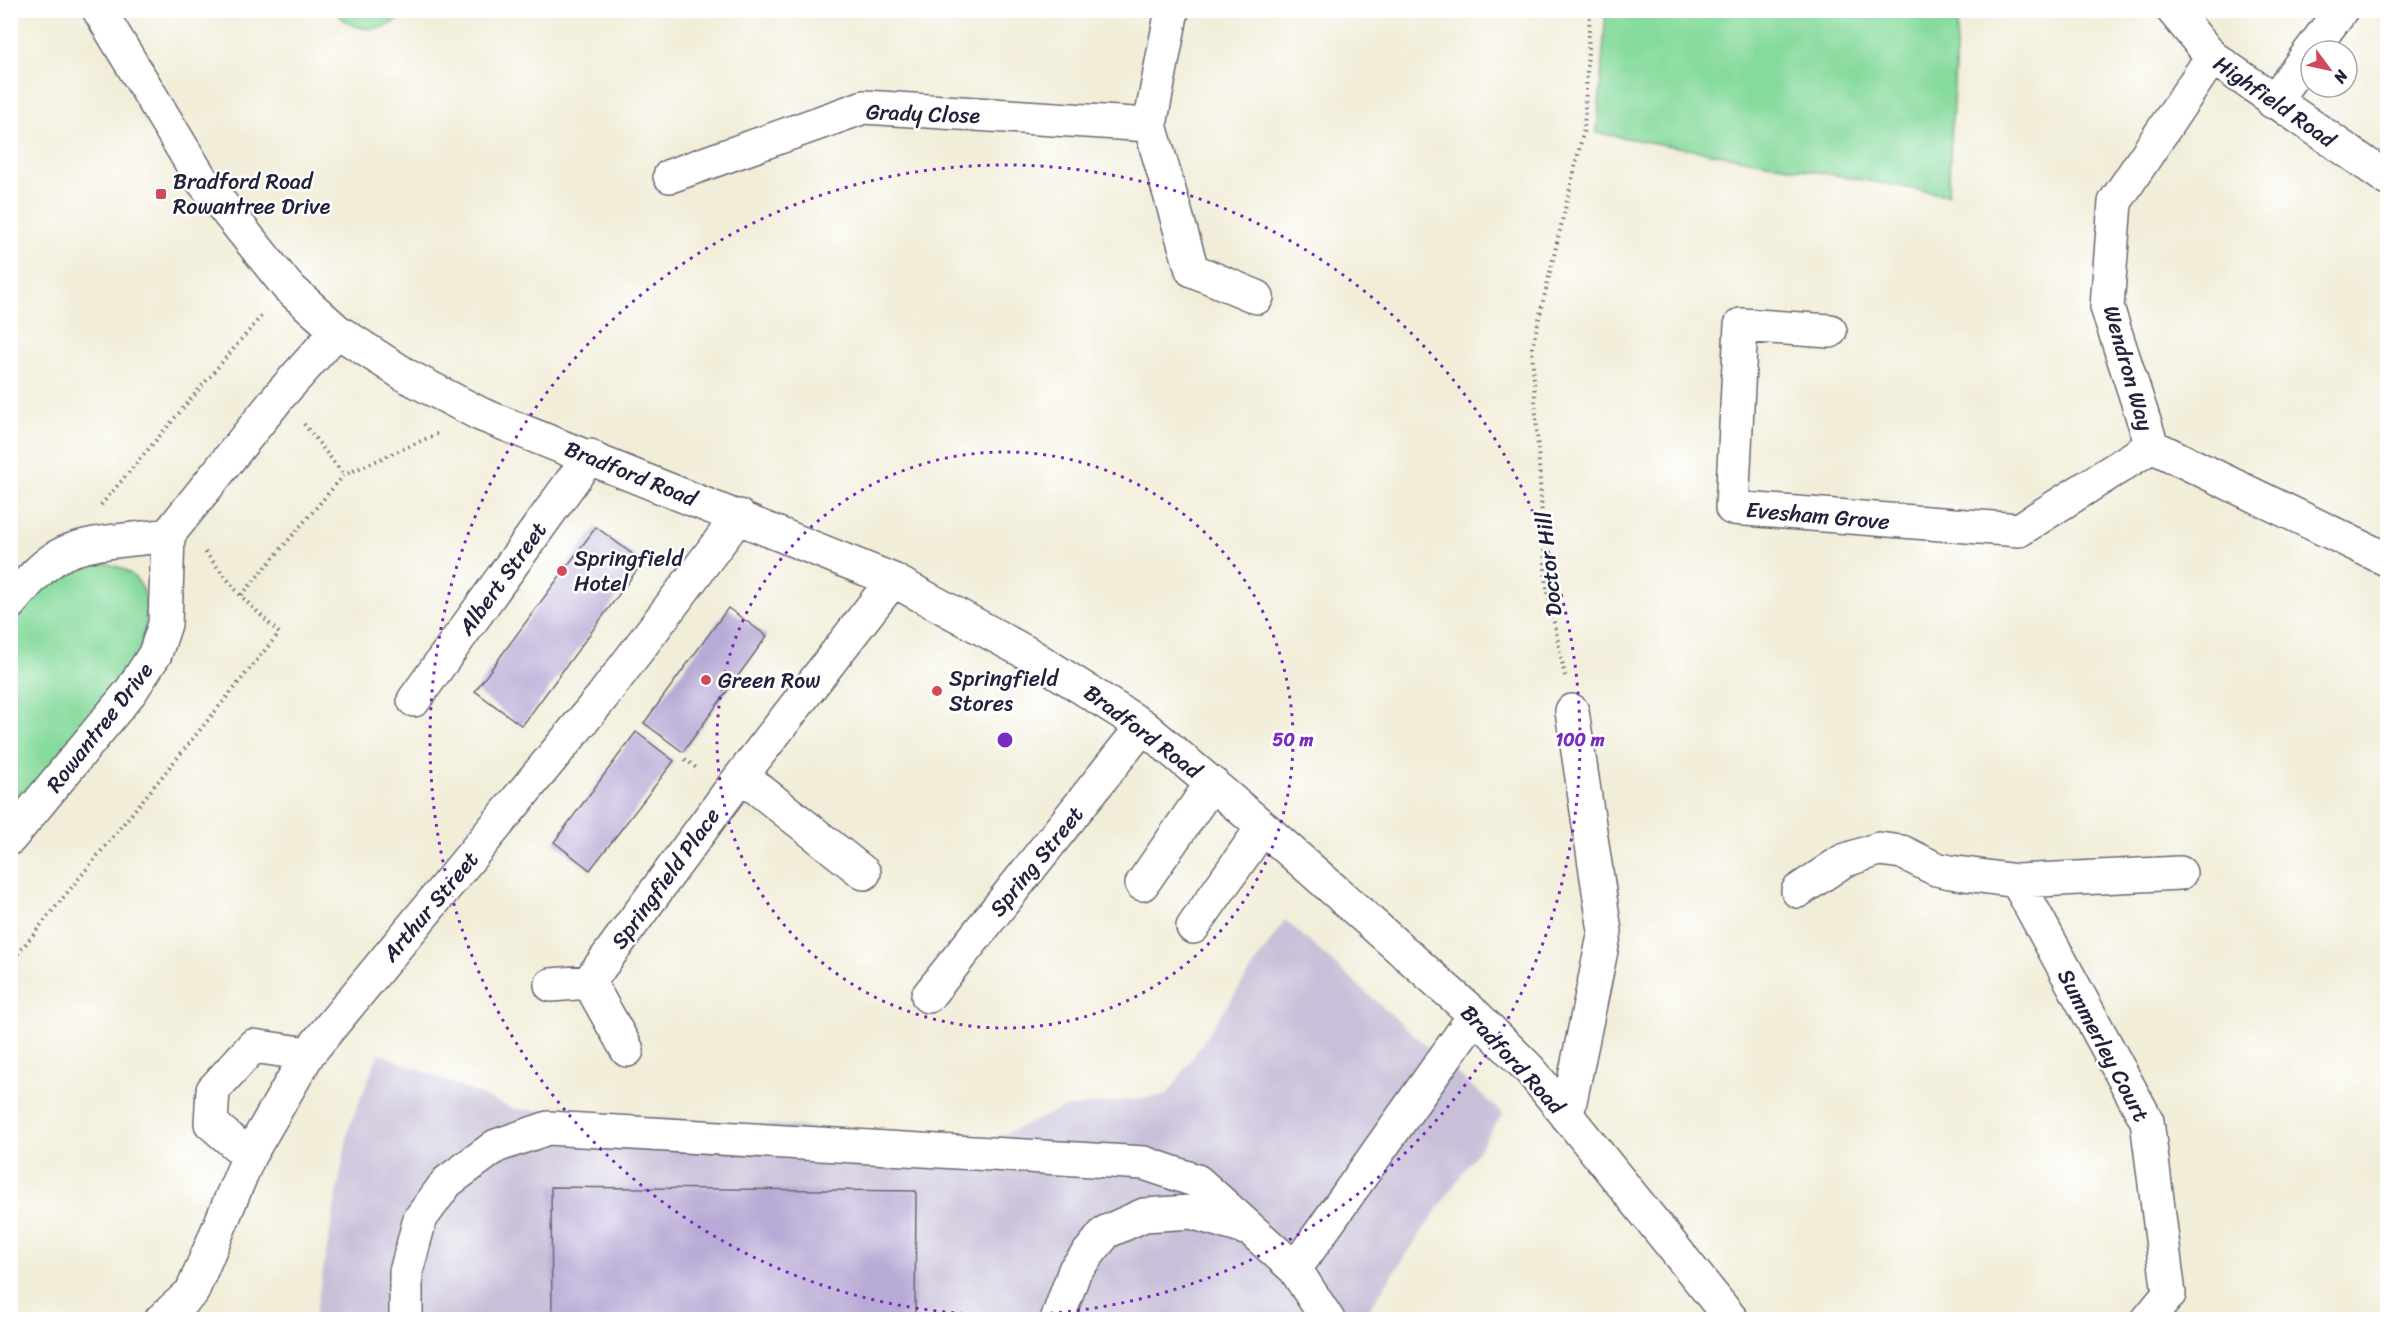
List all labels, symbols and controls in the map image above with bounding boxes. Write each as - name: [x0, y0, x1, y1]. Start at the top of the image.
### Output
- north arrow: [2299, 39, 2359, 99]
- street label: Highfield Road: [2205, 45, 2345, 159]
- text: N: [2325, 64, 2357, 90]
- street label: Grady Close: [865, 92, 981, 135]
- place label: Bradford Road Rowantree Drive: [173, 162, 331, 226]
- marker: Bradford Road Rowantree Drive: [154, 187, 168, 201]
- street label: Wendron Way: [2092, 301, 2165, 436]
- street label: Bradford Road: [559, 429, 704, 518]
- street label: Evesham Grove: [1744, 490, 1891, 541]
- street label: Doctor Hill: [1524, 509, 1573, 618]
- street label: Albert Street: [447, 513, 557, 644]
- place label: Springfield Hotel: [574, 539, 684, 603]
- marker: Springfield Hotel: [555, 564, 569, 578]
- street label: Rowantree Drive: [36, 653, 163, 801]
- place label: Springfield Stores: [949, 659, 1059, 723]
- place label: Green Row: [718, 661, 820, 700]
- marker: Green Row: [699, 673, 713, 687]
- street label: Bradford Road: [1075, 674, 1211, 790]
- marker: Springfield Stores: [930, 684, 944, 698]
- text: 50 m: [1273, 724, 1314, 756]
- text: 100 m: [1556, 724, 1605, 756]
- centre of rings: [995, 730, 1015, 750]
- street label: Spring Street: [979, 797, 1094, 926]
- street label: Springfield Place: [600, 799, 730, 958]
- street label: Arthur Street: [371, 842, 489, 971]
- street label: Summerley Court: [2047, 961, 2161, 1129]
- street label: Bradford Road: [1451, 995, 1575, 1125]

